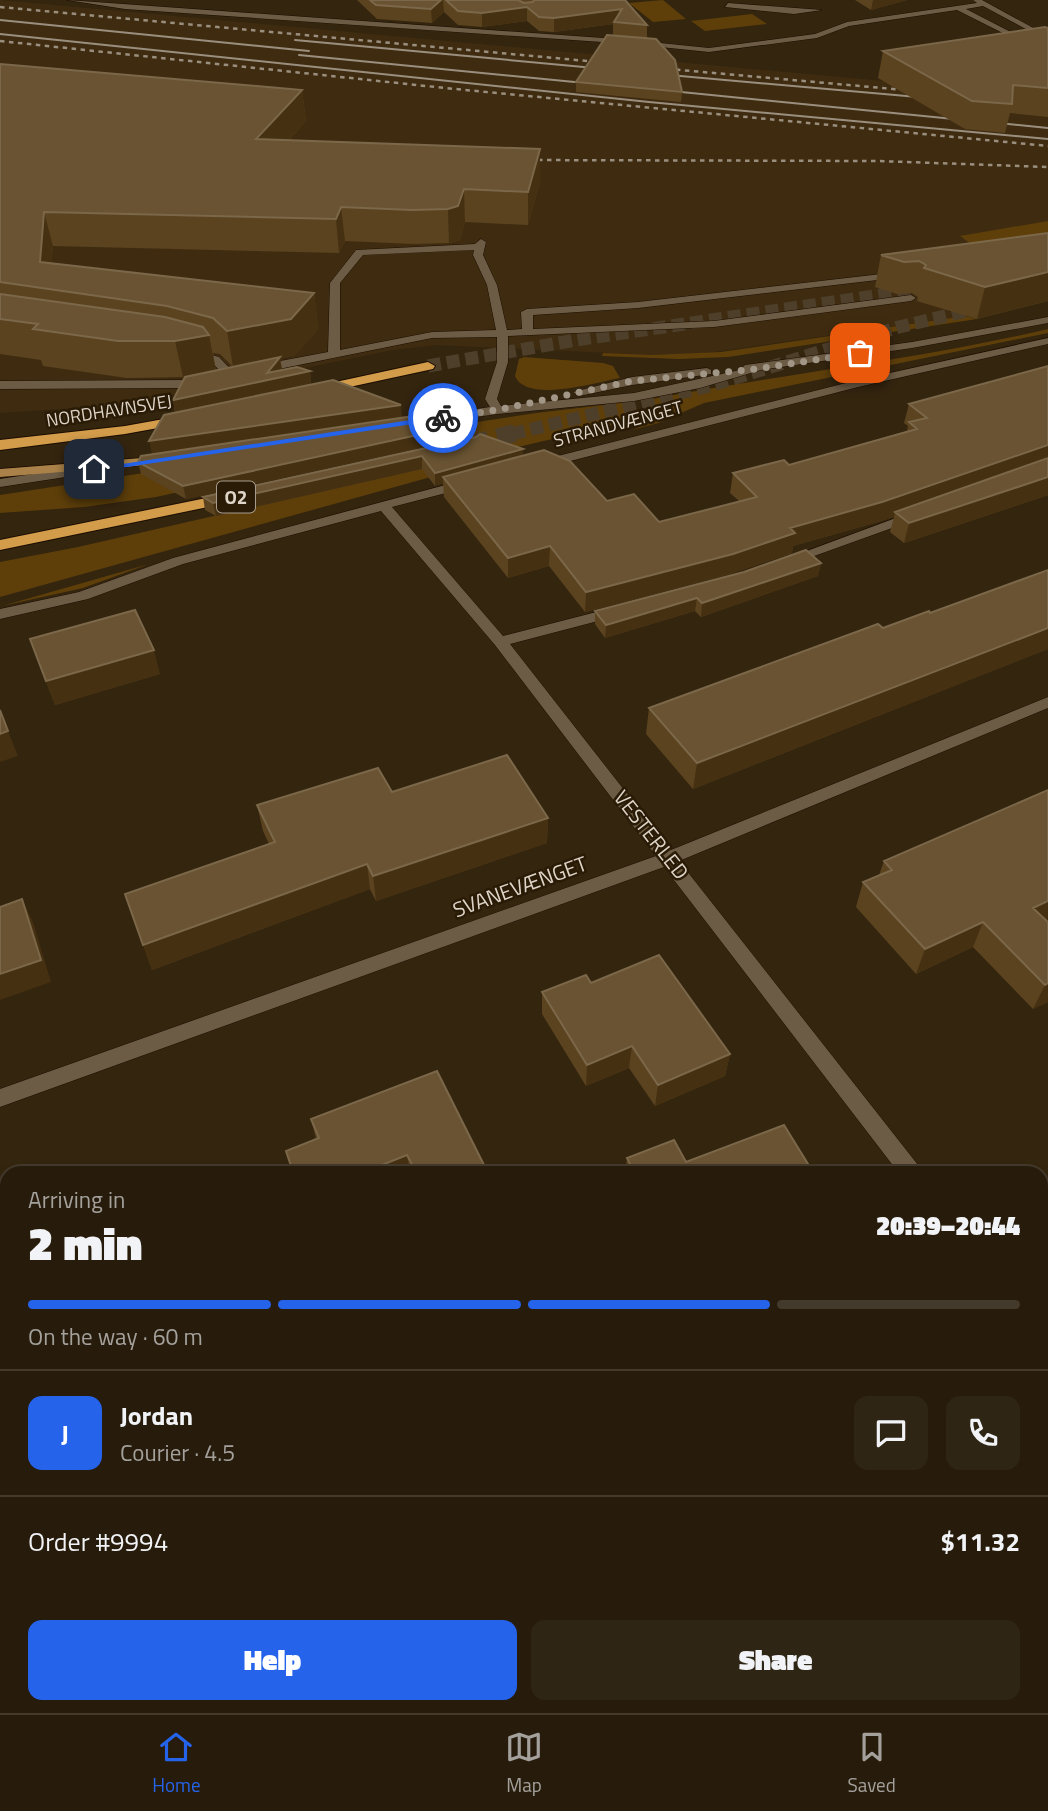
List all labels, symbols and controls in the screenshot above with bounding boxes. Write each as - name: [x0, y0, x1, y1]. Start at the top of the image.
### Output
- pin: [830, 323, 890, 383]
- icon: bag: [841, 334, 879, 372]
- courier: [408, 383, 478, 453]
- street label: NORDHAVNSVEJ: [44, 387, 174, 434]
- street label: STRANDVÆNGET: [550, 393, 686, 454]
- icon: bike: [424, 399, 462, 437]
- pin: [64, 439, 124, 499]
- icon: home: [75, 450, 113, 488]
- road number: O2: [217, 482, 255, 512]
- street label: VESTERLED: [607, 783, 697, 886]
- street label: SVANEVÆNGET: [448, 847, 591, 925]
- text: Arriving in: [28, 1182, 125, 1217]
- text: 20:39–20:44: [876, 1206, 1020, 1245]
- text: 2 min: [28, 1208, 142, 1278]
- text: On the way · 60 m: [28, 1319, 203, 1354]
- text: Jordan: [120, 1396, 193, 1435]
- button: chat: [854, 1396, 928, 1470]
- button: phone: [946, 1396, 1020, 1470]
- text: J: [61, 1414, 69, 1453]
- text: Courier · 4.5: [120, 1435, 235, 1470]
- text: Order #9994: [28, 1522, 168, 1561]
- text: $11.32: [941, 1522, 1020, 1561]
- button: Help: [28, 1620, 517, 1700]
- button: Share: [531, 1620, 1020, 1700]
- tab: Home: [152, 1728, 200, 1799]
- tab: Map: [505, 1728, 543, 1799]
- tab: Saved: [847, 1728, 896, 1799]

